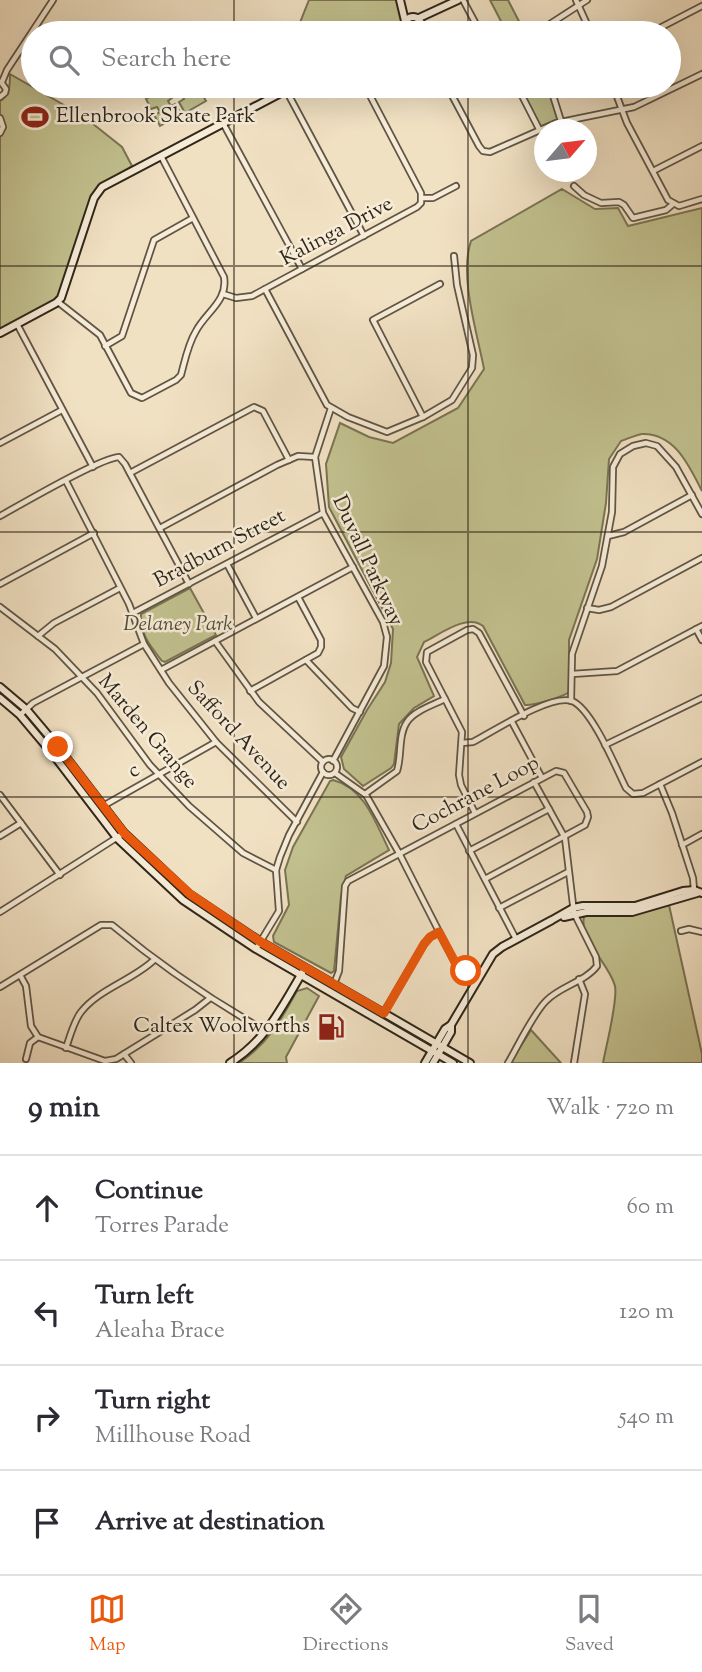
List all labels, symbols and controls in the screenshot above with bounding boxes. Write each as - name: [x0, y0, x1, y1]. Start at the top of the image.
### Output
- search box: [21, 21, 681, 98]
- icon: search: [45, 41, 83, 79]
- text: Search here: [101, 41, 231, 78]
- sports icon: Ellenbrook Skate Park: [20, 102, 50, 132]
- place label: Ellenbrook Skate Park: [56, 102, 256, 132]
- north arrow: [534, 119, 597, 182]
- street label: Kalinga Drive: [275, 190, 399, 274]
- street label: Duvall Parkway: [324, 491, 411, 632]
- street label: Bradburn Street: [149, 502, 291, 596]
- park label: Delaney Park: [123, 610, 233, 640]
- street label: Marden Grange: [90, 668, 204, 796]
- street label: Safford Avenue: [179, 674, 297, 798]
- route end: [42, 731, 73, 762]
- street label: Cochrane Loop: [407, 749, 545, 841]
- street label: c: [123, 756, 145, 786]
- route start: [450, 955, 481, 986]
- place label: Caltex Woolworths: [133, 1012, 310, 1042]
- fuel station icon: Caltex Woolworths: [316, 1012, 346, 1042]
- text: 9 min: [28, 1087, 100, 1130]
- text: Walk · 720 m: [546, 1092, 674, 1125]
- text: Continue: [95, 1173, 203, 1210]
- icon: ahead: [28, 1189, 66, 1227]
- text: 60 m: [626, 1191, 674, 1224]
- text: Torres Parade: [95, 1210, 229, 1243]
- text: Turn left: [95, 1278, 194, 1315]
- icon: left: [28, 1294, 66, 1332]
- text: 120 m: [619, 1296, 674, 1329]
- text: Aleaha Brace: [95, 1315, 225, 1348]
- text: Turn right: [95, 1383, 210, 1420]
- icon: right: [28, 1399, 66, 1437]
- text: 540 m: [619, 1401, 674, 1434]
- text: Millhouse Road: [95, 1420, 251, 1453]
- icon: arrive: [28, 1504, 66, 1542]
- text: Arrive at destination: [95, 1504, 325, 1541]
- tab: Map: [88, 1590, 126, 1659]
- tab: Directions: [303, 1590, 388, 1659]
- tab: Saved: [565, 1590, 614, 1659]

